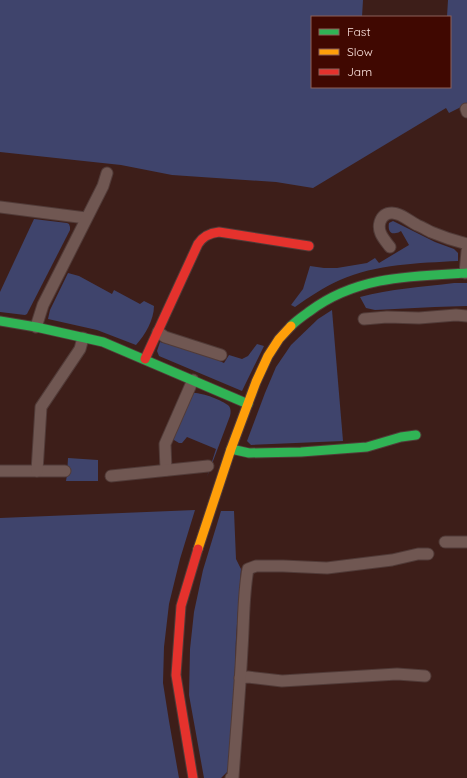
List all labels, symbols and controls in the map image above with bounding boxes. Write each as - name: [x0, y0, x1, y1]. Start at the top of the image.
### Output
- legend: [311, 16, 451, 88]
- text: Fast: [347, 24, 371, 39]
- text: Slow: [347, 44, 373, 59]
- text: Jam: [347, 64, 372, 79]

